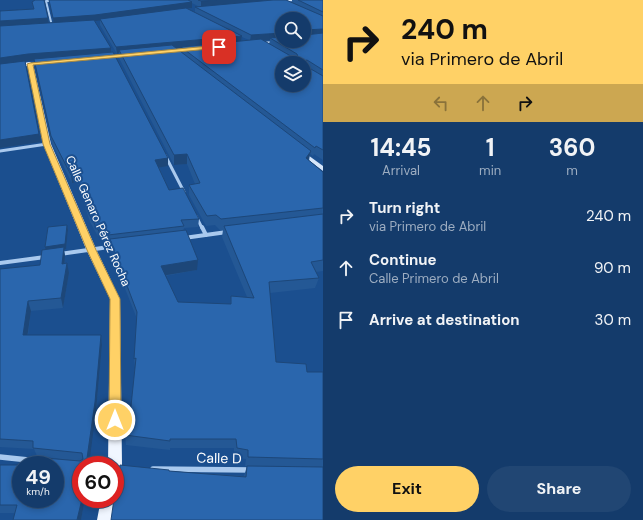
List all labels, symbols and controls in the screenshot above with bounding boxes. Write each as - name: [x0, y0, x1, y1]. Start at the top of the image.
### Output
- text: 240 m: [401, 11, 488, 48]
- map controls: [275, 12, 311, 92]
- button: search: [275, 12, 311, 48]
- icon: right: [335, 16, 387, 68]
- pin: [202, 30, 236, 64]
- icon: arrive: [208, 36, 230, 58]
- text: via Primero de Abril: [401, 47, 563, 71]
- button: layers: [275, 56, 311, 92]
- icon: left: [430, 92, 452, 114]
- icon: ahead: [472, 92, 494, 114]
- icon: right: [514, 92, 536, 114]
- text: 14:45: [371, 132, 432, 163]
- text: 1: [486, 132, 495, 163]
- text: 360: [549, 132, 595, 163]
- street label: Calle Genaro Pérez Rocha: [62, 153, 134, 289]
- text: Arrival: [382, 162, 420, 179]
- text: min: [479, 162, 501, 179]
- text: m: [566, 162, 578, 179]
- text: Turn right: [369, 198, 440, 218]
- icon: right: [335, 205, 357, 227]
- text: 240 m: [586, 206, 631, 226]
- text: via Primero de Abril: [369, 218, 486, 235]
- text: Continue: [369, 250, 437, 270]
- icon: ahead: [335, 257, 357, 279]
- text: 90 m: [594, 258, 631, 278]
- text: Calle Primero de Abril: [369, 270, 499, 287]
- icon: arrive: [335, 309, 357, 331]
- text: Arrive at destination: [369, 310, 520, 330]
- text: 30 m: [595, 310, 631, 330]
- position arrow: [94, 399, 136, 441]
- street label: Calle D: [196, 449, 242, 467]
- speed limit sign: 60: [72, 456, 124, 508]
- text: 49: [25, 464, 51, 490]
- button: Exit: [335, 466, 479, 512]
- button: Share: [487, 466, 631, 512]
- text: km/h: [26, 485, 50, 498]

